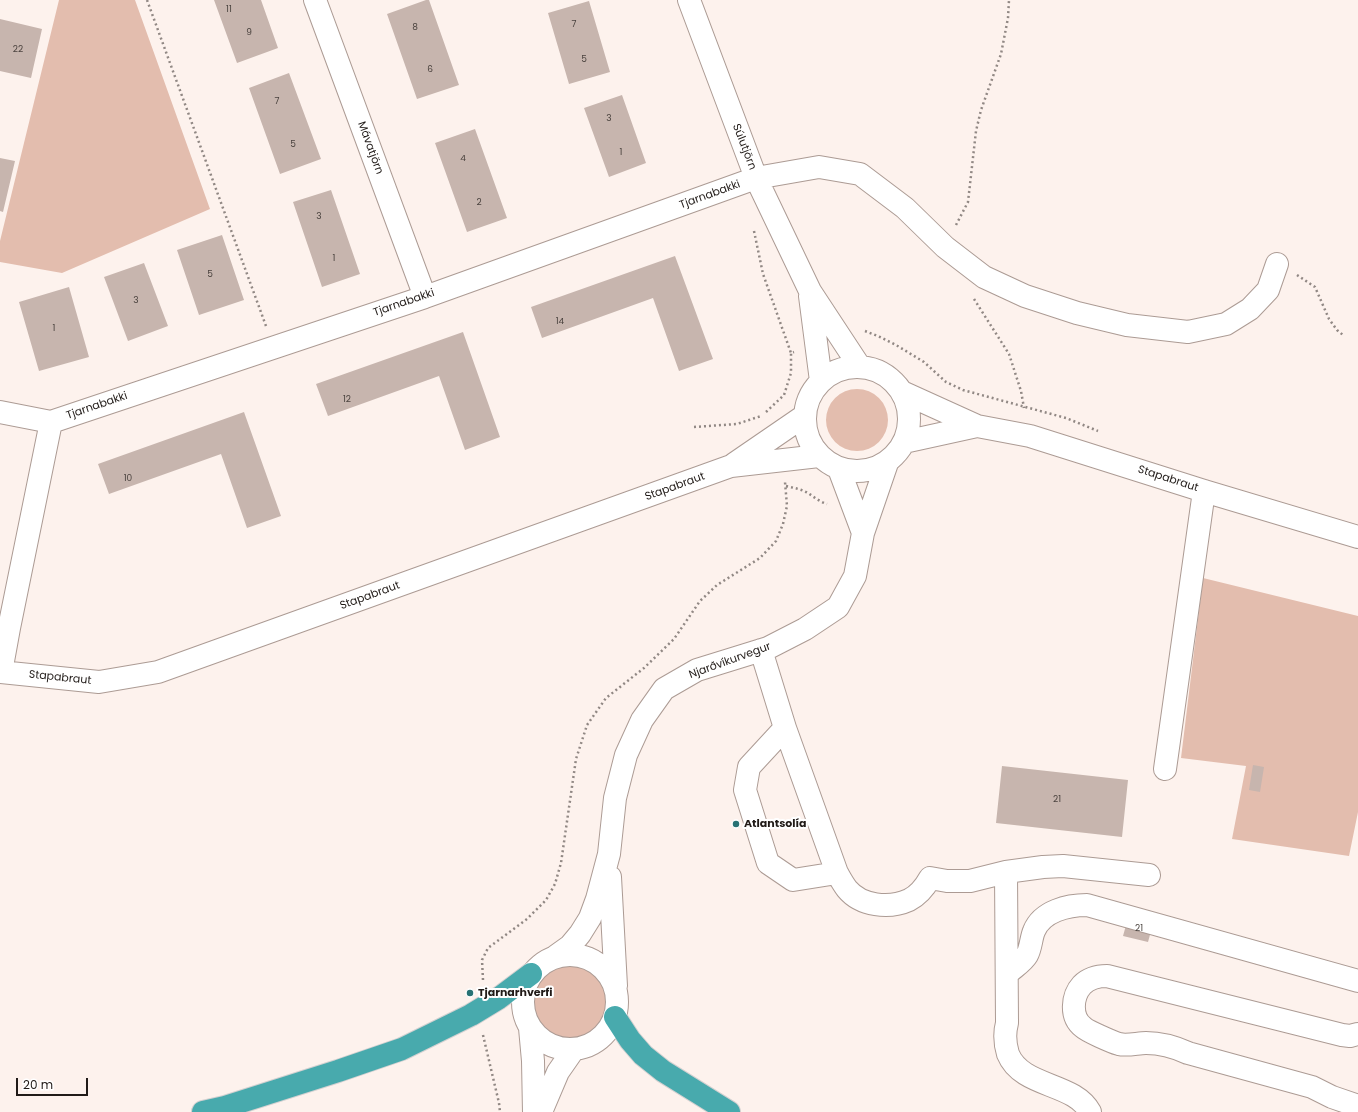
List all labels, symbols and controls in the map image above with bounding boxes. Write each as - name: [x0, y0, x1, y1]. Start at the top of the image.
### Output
- house number: 11: [226, 5, 232, 15]
- house number: 7: [572, 20, 576, 30]
- house number: 8: [412, 23, 418, 33]
- house number: 9: [246, 28, 252, 38]
- house number: 22: [13, 45, 23, 55]
- house number: 5: [581, 55, 587, 65]
- house number: 6: [427, 65, 433, 75]
- house number: 7: [275, 97, 279, 107]
- house number: 3: [606, 114, 612, 124]
- street label: Mávatjörn: [354, 120, 386, 176]
- street label: Súlutjörn: [729, 122, 759, 172]
- house number: 5: [290, 140, 296, 150]
- house number: 1: [620, 148, 622, 158]
- house number: 4: [460, 154, 466, 164]
- street label: Tjarnabakki: [678, 178, 742, 212]
- house number: 2: [476, 198, 482, 208]
- house number: 3: [316, 212, 322, 222]
- house number: 1: [333, 254, 335, 264]
- house number: 5: [207, 270, 213, 280]
- street label: Tjarnabakki: [372, 286, 436, 320]
- house number: 3: [133, 296, 139, 306]
- house number: 14: [556, 317, 564, 327]
- house number: 1: [53, 324, 55, 334]
- street label: Tjarnabakki: [65, 389, 129, 423]
- house number: 12: [343, 395, 351, 405]
- street label: Stapabraut: [1136, 463, 1200, 495]
- street label: Stapabraut: [643, 470, 707, 504]
- house number: 10: [124, 474, 132, 484]
- street label: Stapabraut: [338, 579, 402, 613]
- street label: Njarðvíkurvegur: [687, 640, 773, 682]
- street label: Stapabraut: [28, 668, 92, 688]
- house number: 21: [1053, 795, 1061, 805]
- place label: Atlantsolía: [744, 817, 807, 831]
- marker: Atlantsolía: [731, 819, 741, 829]
- house number: 21: [1135, 924, 1143, 934]
- place label: Tjarnarhverfi: [478, 986, 552, 1000]
- marker: Tjarnarhverfi: [465, 988, 475, 998]
- scale bar: [18, 1070, 90, 1096]
- text: 20 m: [23, 1076, 53, 1093]

